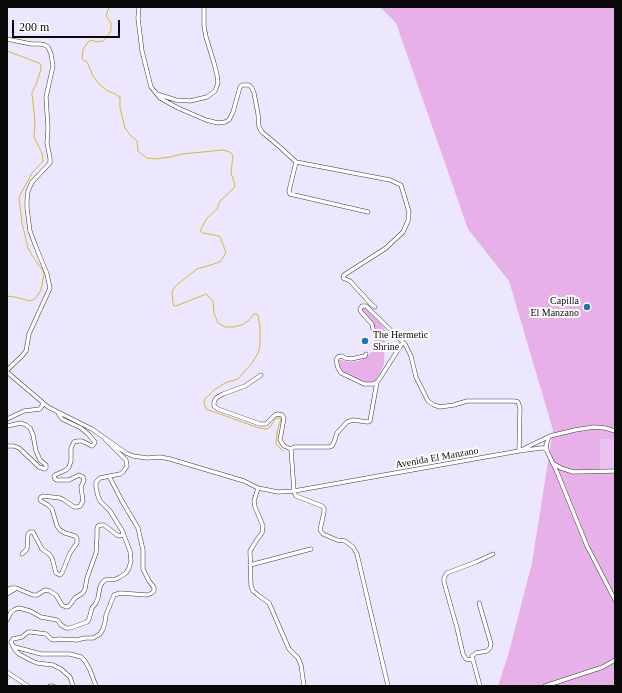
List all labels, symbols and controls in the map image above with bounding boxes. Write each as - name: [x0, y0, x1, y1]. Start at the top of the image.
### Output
- scale bar: [14, 12, 122, 38]
- text: 200 m: [19, 20, 49, 34]
- place label: Capilla El Manzano: [530, 295, 579, 318]
- marker: Capilla El Manzano: [582, 302, 592, 312]
- place label: The Hermetic Shrine: [373, 329, 428, 352]
- marker: The Hermetic Shrine: [360, 336, 370, 346]
- street label: Avenida El Manzano: [394, 445, 480, 471]

